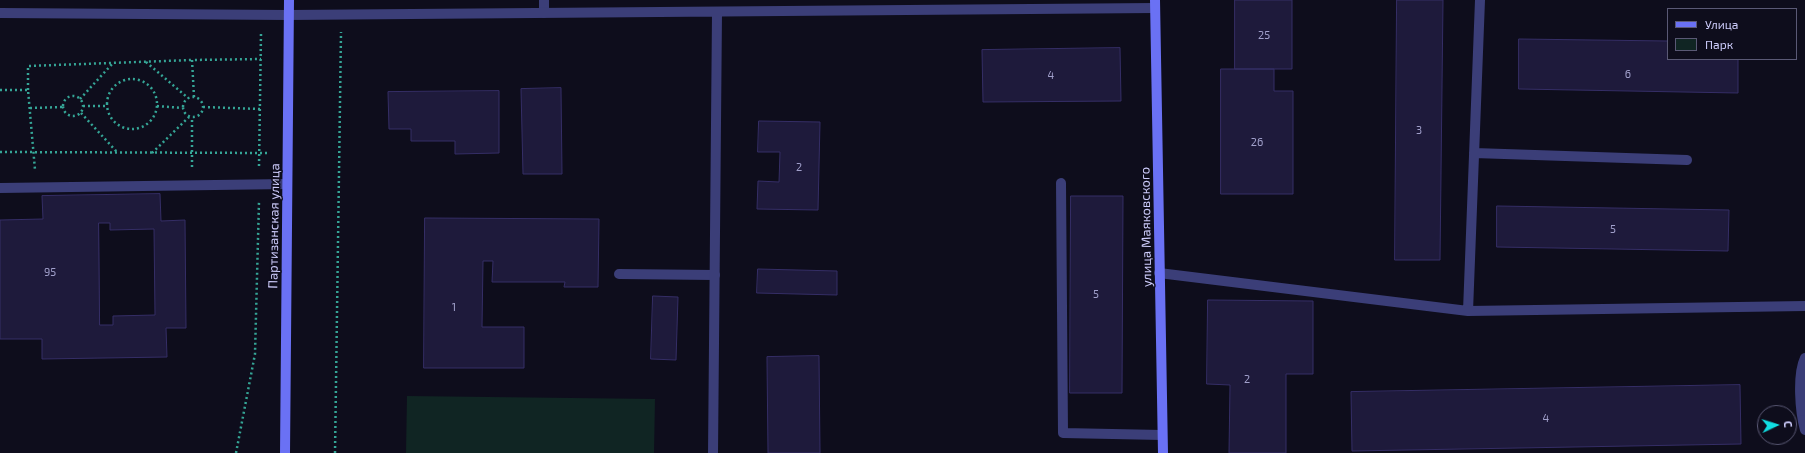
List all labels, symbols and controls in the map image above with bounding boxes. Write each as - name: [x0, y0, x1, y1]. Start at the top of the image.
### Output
- legend: [1667, 8, 1797, 60]
- text: Улица: [1705, 17, 1738, 31]
- house number: 25: [1258, 28, 1270, 42]
- text: Парк: [1705, 37, 1733, 51]
- house number: 6: [1625, 67, 1631, 81]
- house number: 4: [1048, 68, 1054, 82]
- house number: 3: [1416, 123, 1422, 137]
- house number: 26: [1251, 135, 1263, 149]
- house number: 2: [796, 160, 802, 174]
- street label: Партизанская улица: [265, 163, 283, 289]
- street label: улица Маяковского: [1137, 167, 1155, 287]
- house number: 5: [1610, 222, 1616, 236]
- house number: 95: [44, 265, 56, 279]
- house number: 5: [1093, 287, 1099, 301]
- house number: 1: [452, 300, 456, 314]
- house number: 2: [1244, 372, 1250, 386]
- north arrow: [1757, 405, 1797, 445]
- house number: 4: [1543, 411, 1549, 425]
- text: С: [1782, 421, 1795, 428]

